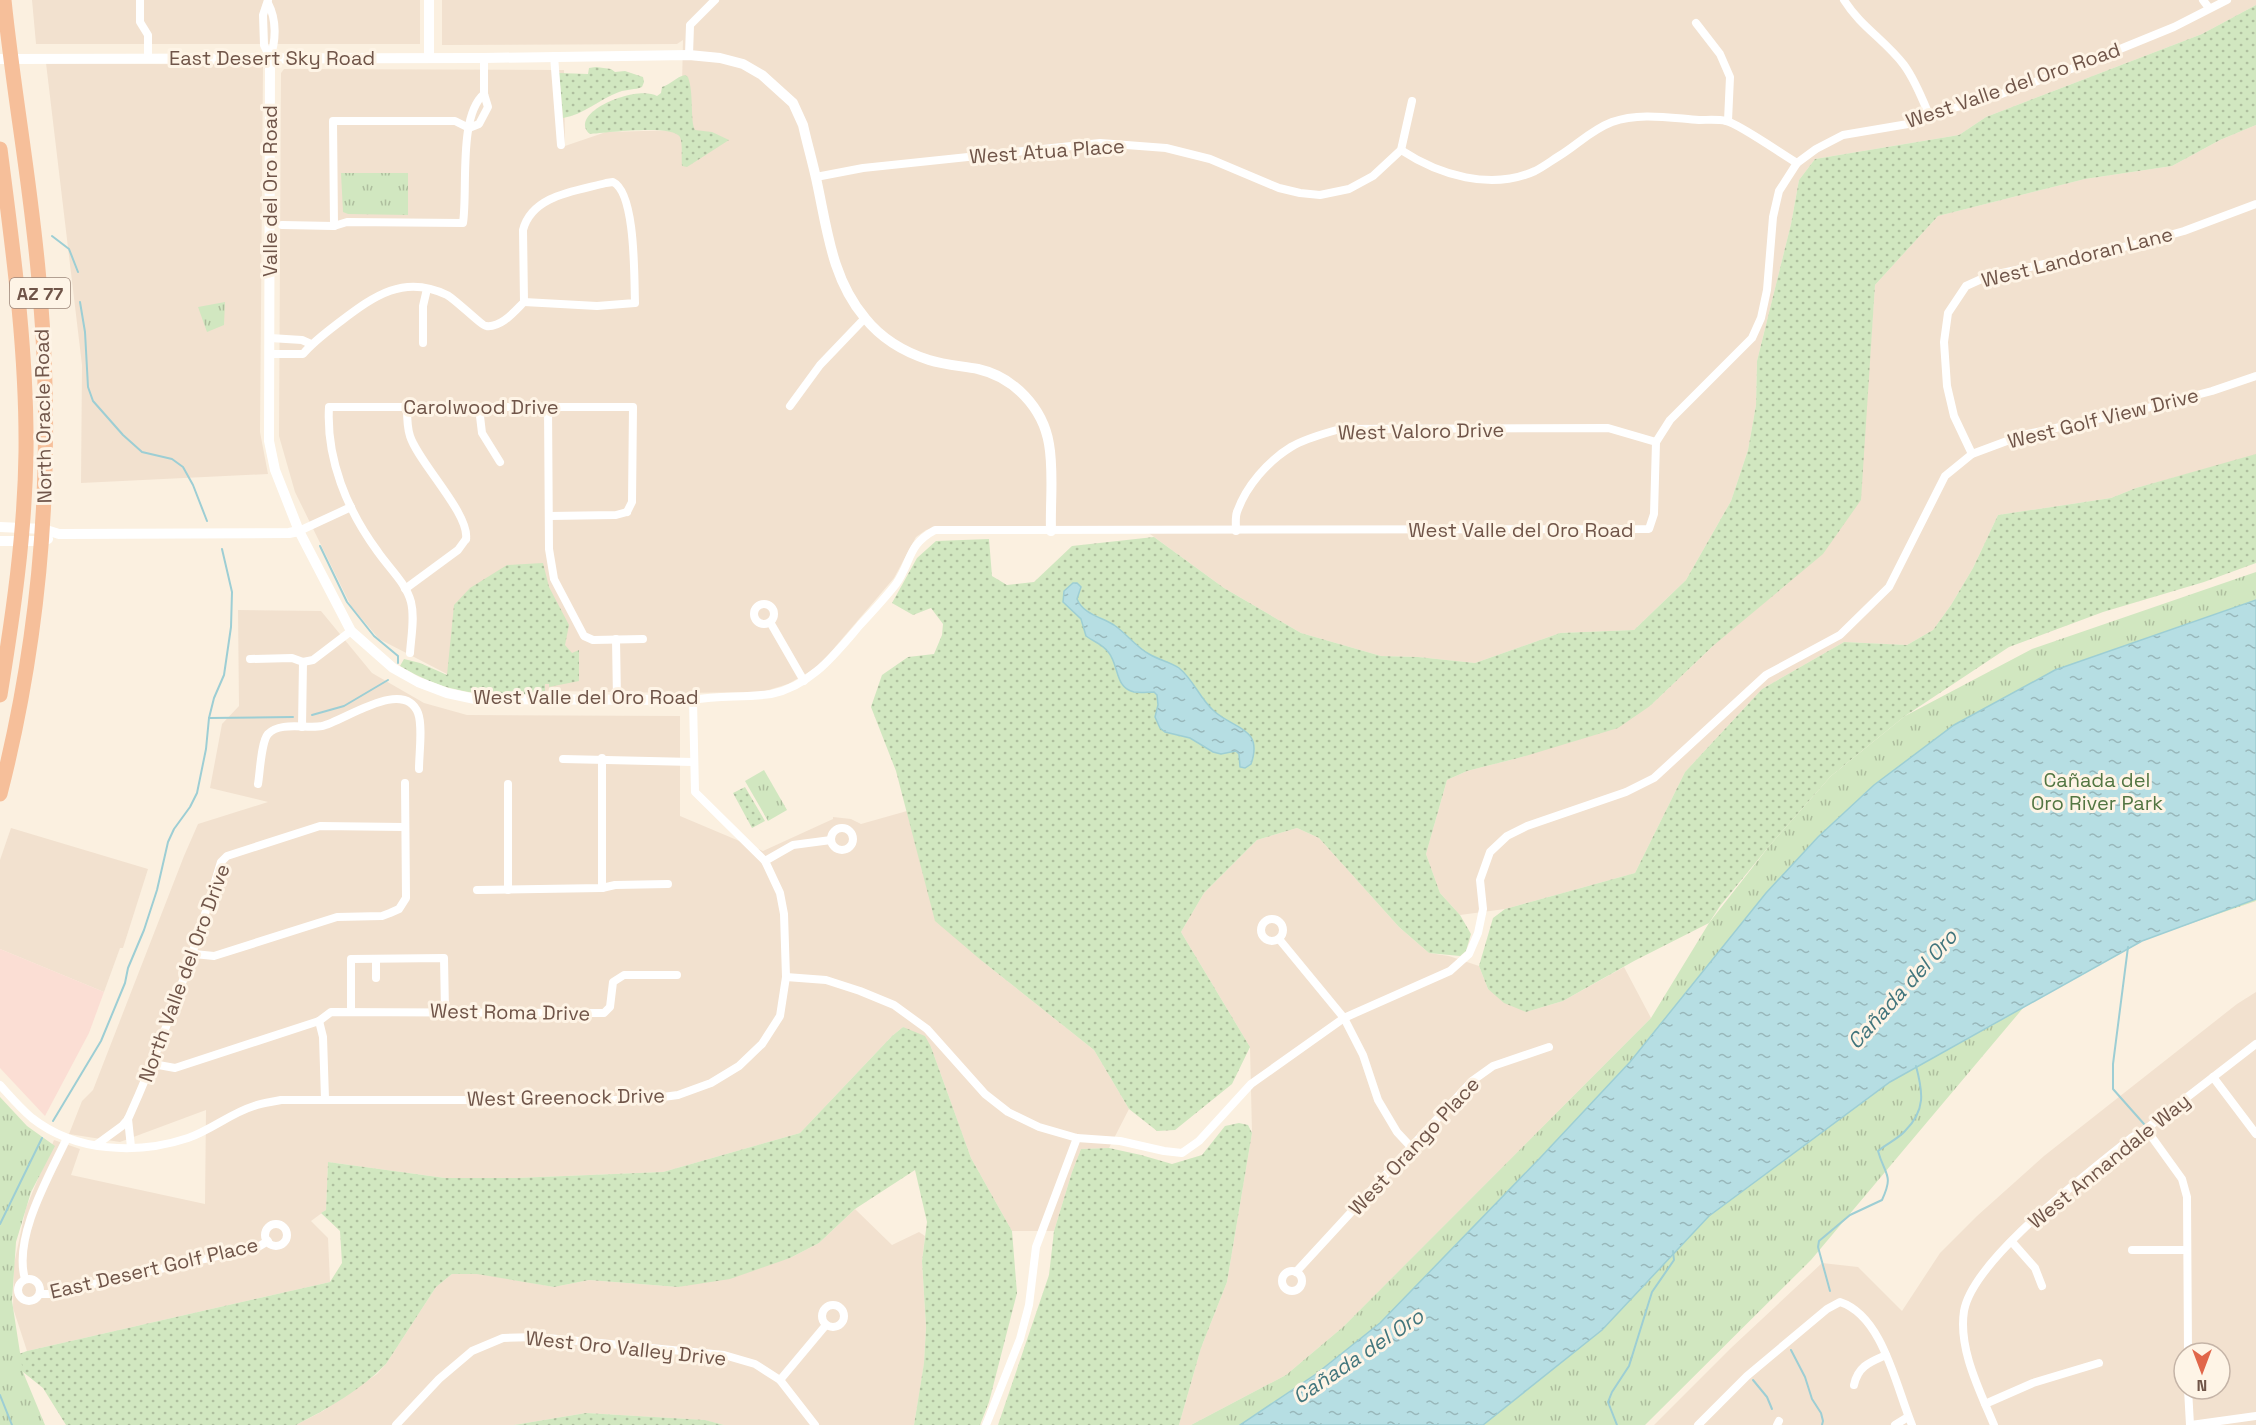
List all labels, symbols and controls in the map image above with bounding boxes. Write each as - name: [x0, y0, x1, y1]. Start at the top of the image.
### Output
- street label: West Valle del Oro Road: [1902, 36, 2124, 134]
- street label: East Desert Sky Road: [169, 45, 375, 71]
- street label: Valle del Oro Road: [257, 105, 283, 277]
- street label: West Atua Place: [968, 133, 1126, 169]
- street label: West Landoran Lane: [1979, 221, 2175, 293]
- road number: AZ 77: [10, 278, 70, 308]
- street label: North Oracle Road: [28, 329, 58, 503]
- street label: West Golf View Drive: [2005, 382, 2201, 454]
- street label: Carolwood Drive: [403, 394, 559, 420]
- street label: West Valoro Drive: [1338, 417, 1504, 445]
- street label: West Valle del Oro Road: [1408, 517, 1634, 543]
- street label: West Valle del Oro Road: [473, 684, 699, 710]
- park label: Cañada del Oro River Park: [2031, 767, 2163, 816]
- street label: North Valle del Oro Drive: [132, 860, 236, 1086]
- water label: Cañada del Oro: [1841, 923, 1964, 1055]
- street label: West Roma Drive: [430, 998, 590, 1026]
- street label: West Orango Place: [1343, 1071, 1485, 1221]
- street label: West Greenock Drive: [467, 1082, 665, 1112]
- street label: West Annandale Way: [2023, 1088, 2195, 1234]
- street label: East Desert Golf Place: [47, 1231, 261, 1305]
- water label: Cañada del Oro: [1287, 1302, 1430, 1410]
- street label: West Oro Valley Drive: [524, 1325, 728, 1371]
- north arrow: [2172, 1341, 2232, 1401]
- text: N: [2197, 1375, 2207, 1396]

